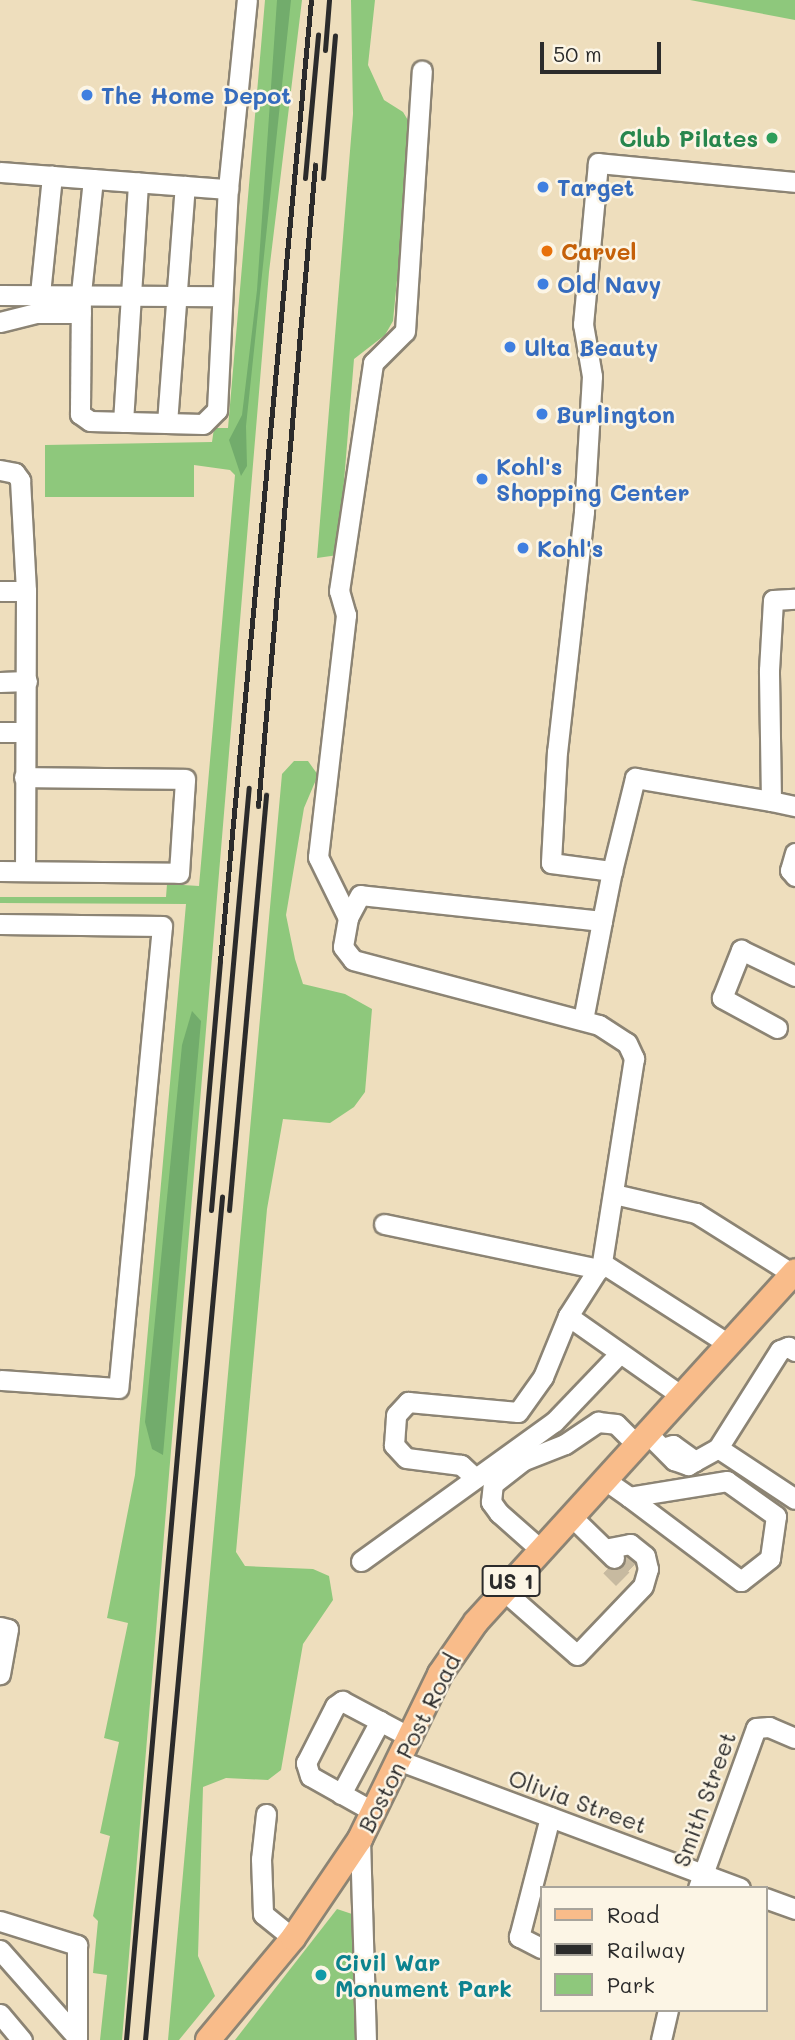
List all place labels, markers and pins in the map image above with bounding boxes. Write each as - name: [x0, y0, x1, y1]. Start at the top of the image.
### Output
- place label: The Home Depot: [101, 81, 292, 109]
- marker: The Home Depot: [79, 87, 95, 103]
- place label: Club Pilates: [619, 124, 758, 152]
- marker: Club Pilates: [764, 130, 780, 146]
- place label: Target: [557, 173, 634, 201]
- marker: Target: [535, 179, 551, 195]
- place label: Carvel: [561, 237, 637, 265]
- marker: Carvel: [539, 243, 555, 259]
- place label: Old Navy: [557, 270, 661, 298]
- marker: Old Navy: [535, 276, 551, 292]
- place label: Ulta Beauty: [524, 333, 658, 361]
- marker: Ulta Beauty: [502, 339, 518, 355]
- place label: Burlington: [556, 400, 675, 428]
- marker: Burlington: [534, 406, 550, 422]
- place label: Kohl's Shopping Center: [496, 452, 690, 506]
- marker: Kohl's Shopping Center: [474, 471, 490, 487]
- place label: Kohl's: [537, 534, 603, 562]
- marker: Kohl's: [515, 540, 531, 556]
- place label: Civil War Monument Park: [335, 1948, 512, 2002]
- marker: Civil War Monument Park: [313, 1967, 329, 1983]

